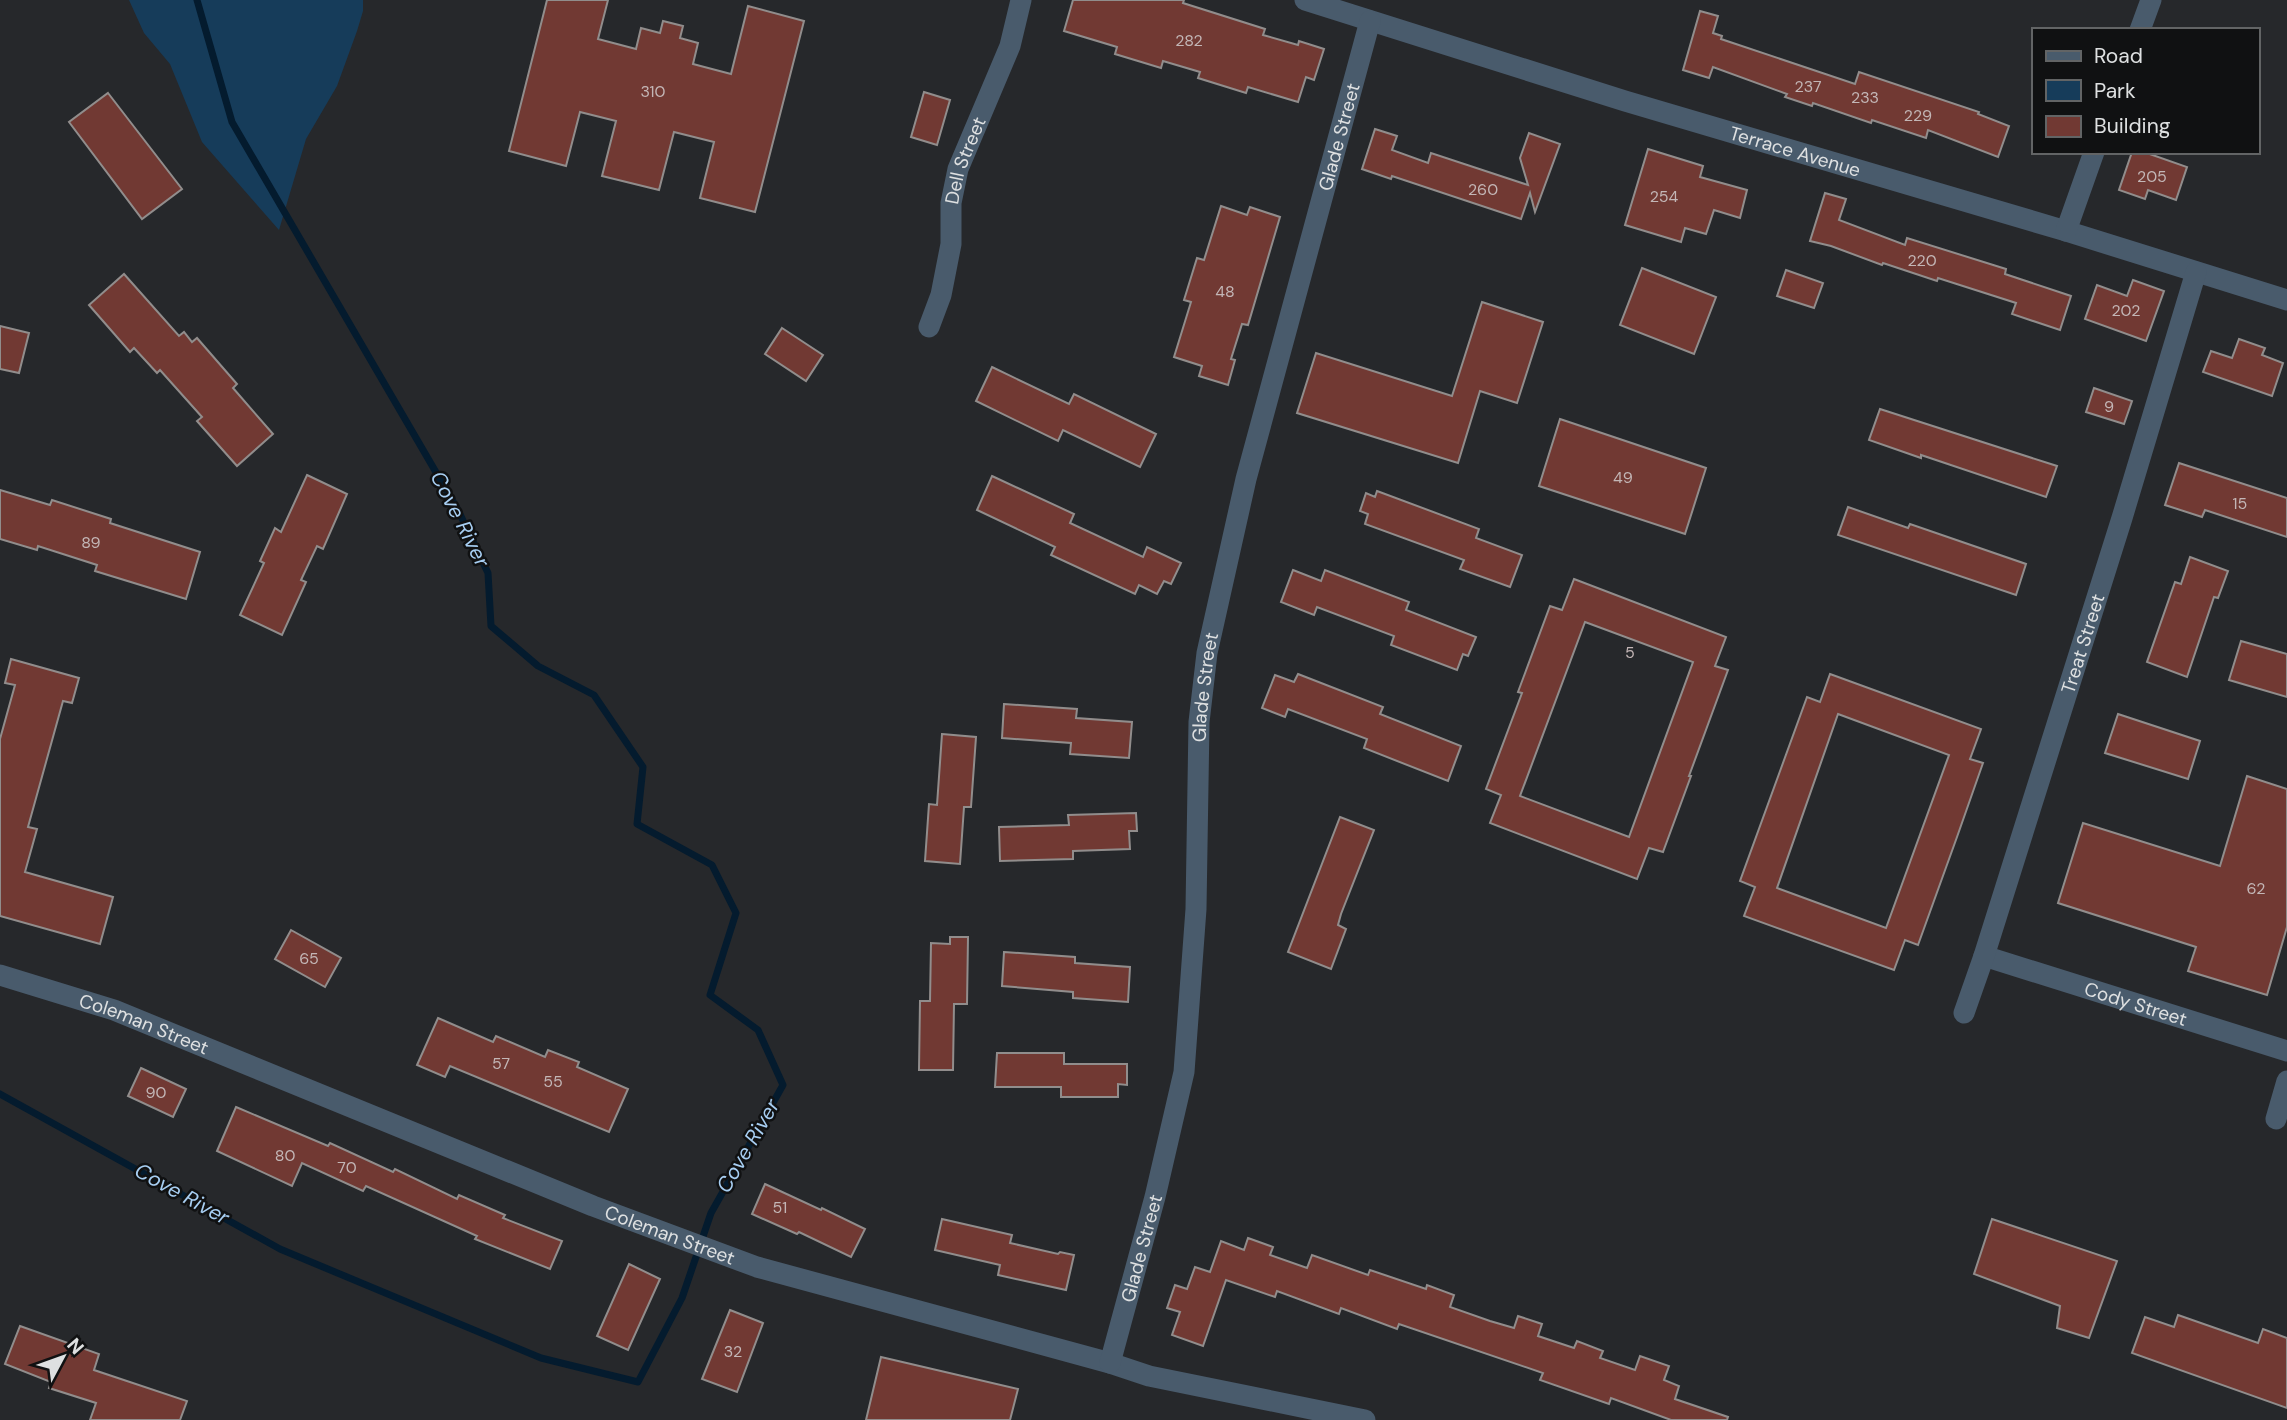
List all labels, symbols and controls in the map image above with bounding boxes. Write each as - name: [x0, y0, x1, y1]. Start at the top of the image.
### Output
- legend: [2032, 28, 2259, 154]
- house number: 282: [1175, 30, 1203, 51]
- text: Road: [2094, 42, 2143, 70]
- house number: 237: [1795, 76, 1821, 97]
- text: Park: [2094, 77, 2136, 105]
- street label: Glade Street: [1313, 80, 1366, 194]
- house number: 310: [640, 81, 666, 102]
- house number: 233: [1851, 87, 1879, 108]
- house number: 229: [1904, 105, 1932, 126]
- text: Building: [2094, 112, 2171, 140]
- street label: Dell Street: [939, 113, 992, 206]
- street label: Terrace Avenue: [1727, 121, 1864, 183]
- house number: 205: [2137, 166, 2167, 187]
- house number: 260: [1468, 179, 1498, 200]
- house number: 254: [1650, 186, 1679, 207]
- house number: 220: [1907, 250, 1937, 271]
- house number: 48: [1215, 281, 1235, 302]
- house number: 202: [2111, 300, 2141, 321]
- house number: 9: [2104, 396, 2114, 417]
- water label: Cove River: [424, 466, 497, 573]
- house number: 49: [1613, 467, 1633, 488]
- house number: 15: [2233, 493, 2247, 514]
- house number: 89: [81, 532, 101, 553]
- street label: Treat Street: [2055, 591, 2110, 697]
- street label: Glade Street: [1187, 630, 1224, 742]
- house number: 5: [1625, 642, 1635, 663]
- house number: 62: [2247, 878, 2265, 899]
- house number: 65: [299, 948, 319, 969]
- street label: Cody Street: [2081, 976, 2190, 1032]
- street label: Coleman Street: [76, 988, 212, 1060]
- house number: 57: [492, 1053, 510, 1074]
- house number: 55: [543, 1071, 563, 1092]
- house number: 90: [146, 1082, 167, 1103]
- water label: Cove River: [710, 1093, 787, 1198]
- house number: 80: [275, 1145, 295, 1166]
- water label: Cove River: [130, 1156, 235, 1232]
- house number: 70: [337, 1157, 357, 1178]
- street label: Glade Street: [1115, 1192, 1168, 1305]
- house number: 51: [773, 1197, 787, 1218]
- street label: Coleman Street: [601, 1200, 738, 1271]
- north arrow: [28, 1322, 98, 1392]
- text: N: [61, 1333, 89, 1360]
- house number: 32: [724, 1341, 742, 1362]

